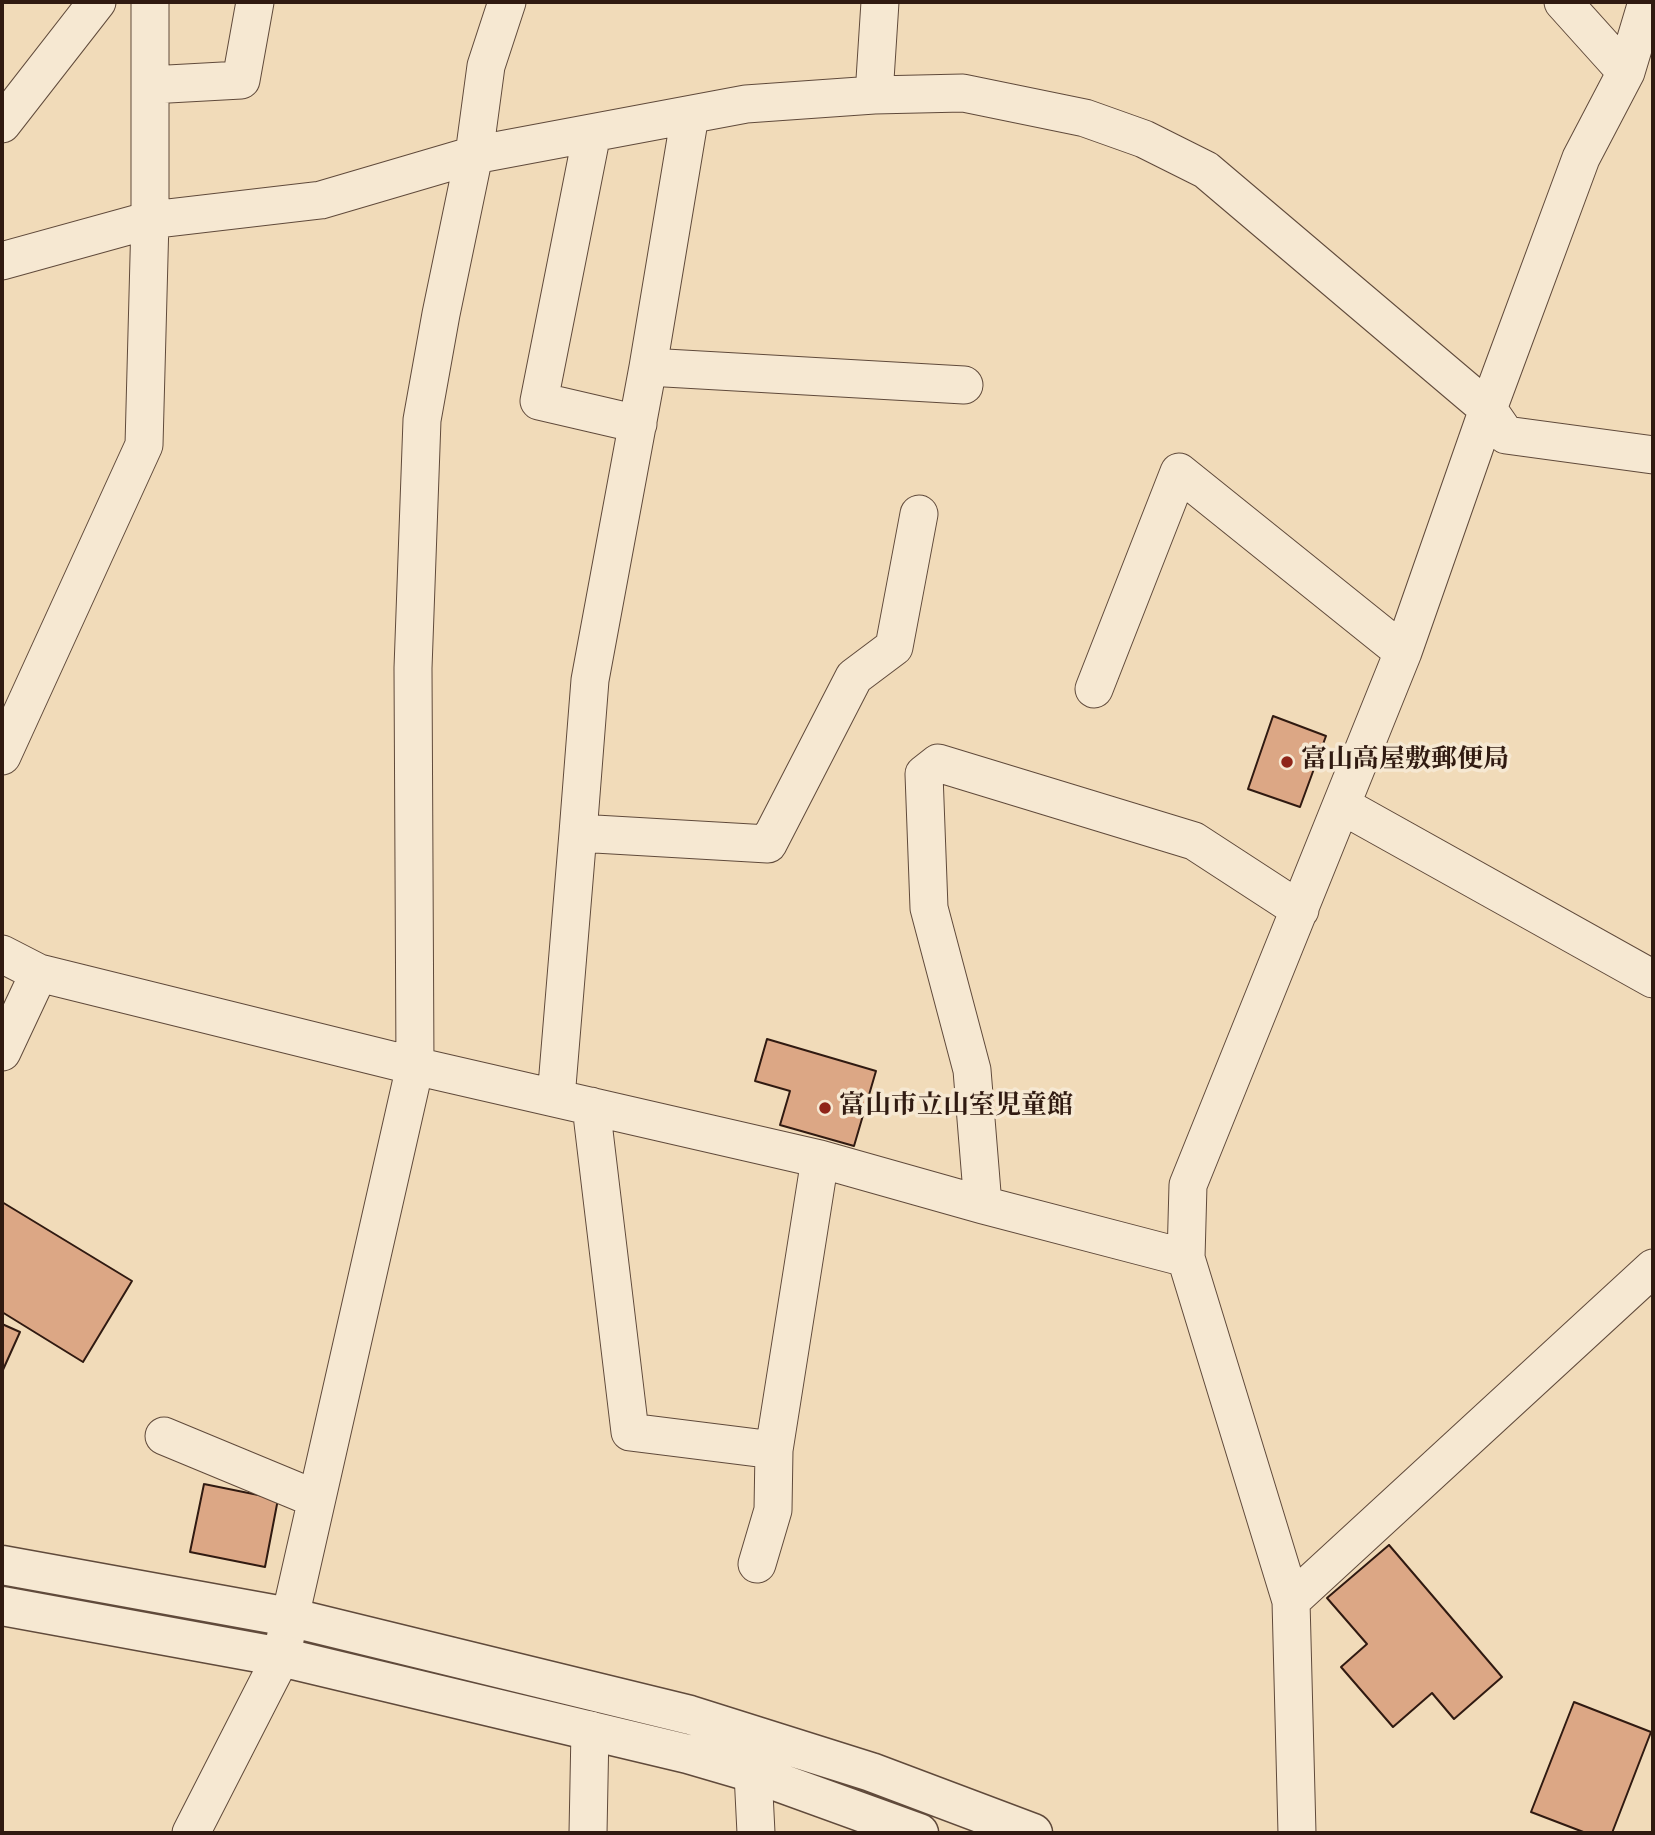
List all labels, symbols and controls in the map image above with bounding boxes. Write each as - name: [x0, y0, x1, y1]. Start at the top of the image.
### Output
- place label: 富山高屋敷郵便局: [1301, 746, 1509, 778]
- marker: 富山高屋敷郵便局: [1279, 754, 1295, 770]
- place label: 富山市立山室児童館: [839, 1092, 1073, 1124]
- marker: 富山市立山室児童館: [817, 1100, 833, 1116]

